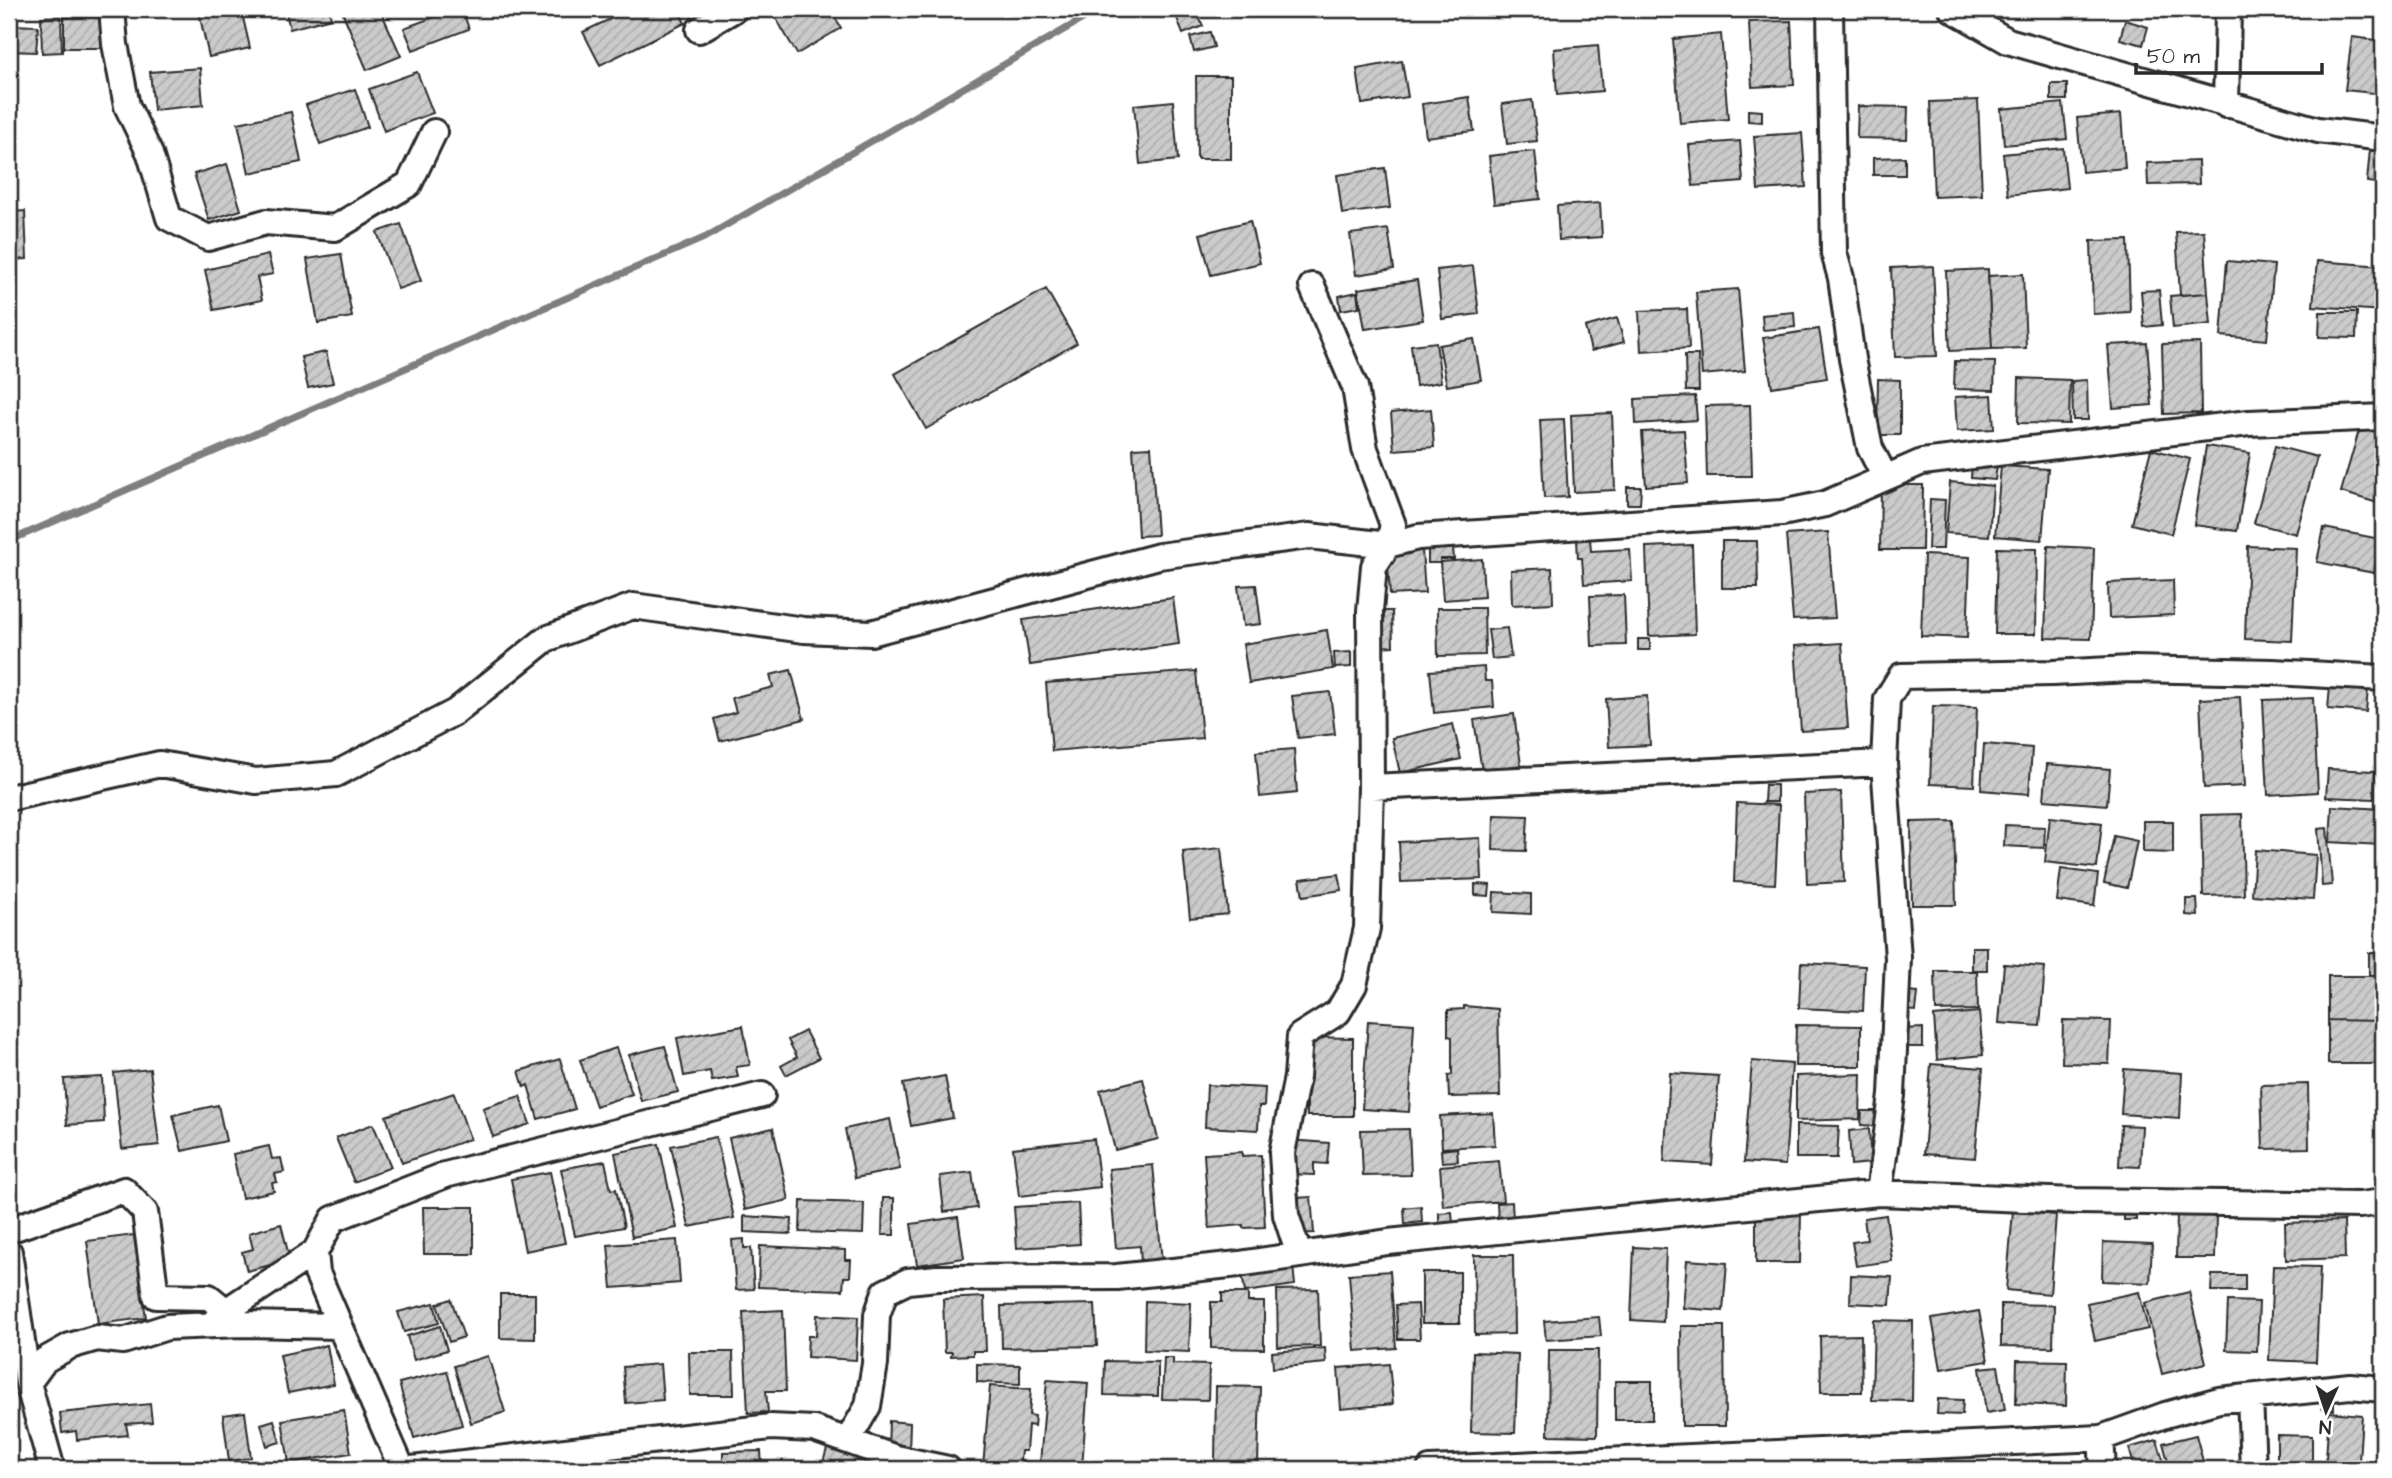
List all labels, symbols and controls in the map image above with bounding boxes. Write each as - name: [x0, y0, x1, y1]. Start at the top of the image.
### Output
- scale bar: [2136, 32, 2322, 76]
- text: 50 m: [2147, 42, 2201, 71]
- north arrow: [2290, 1376, 2360, 1446]
- text: N: [2318, 1413, 2332, 1440]

